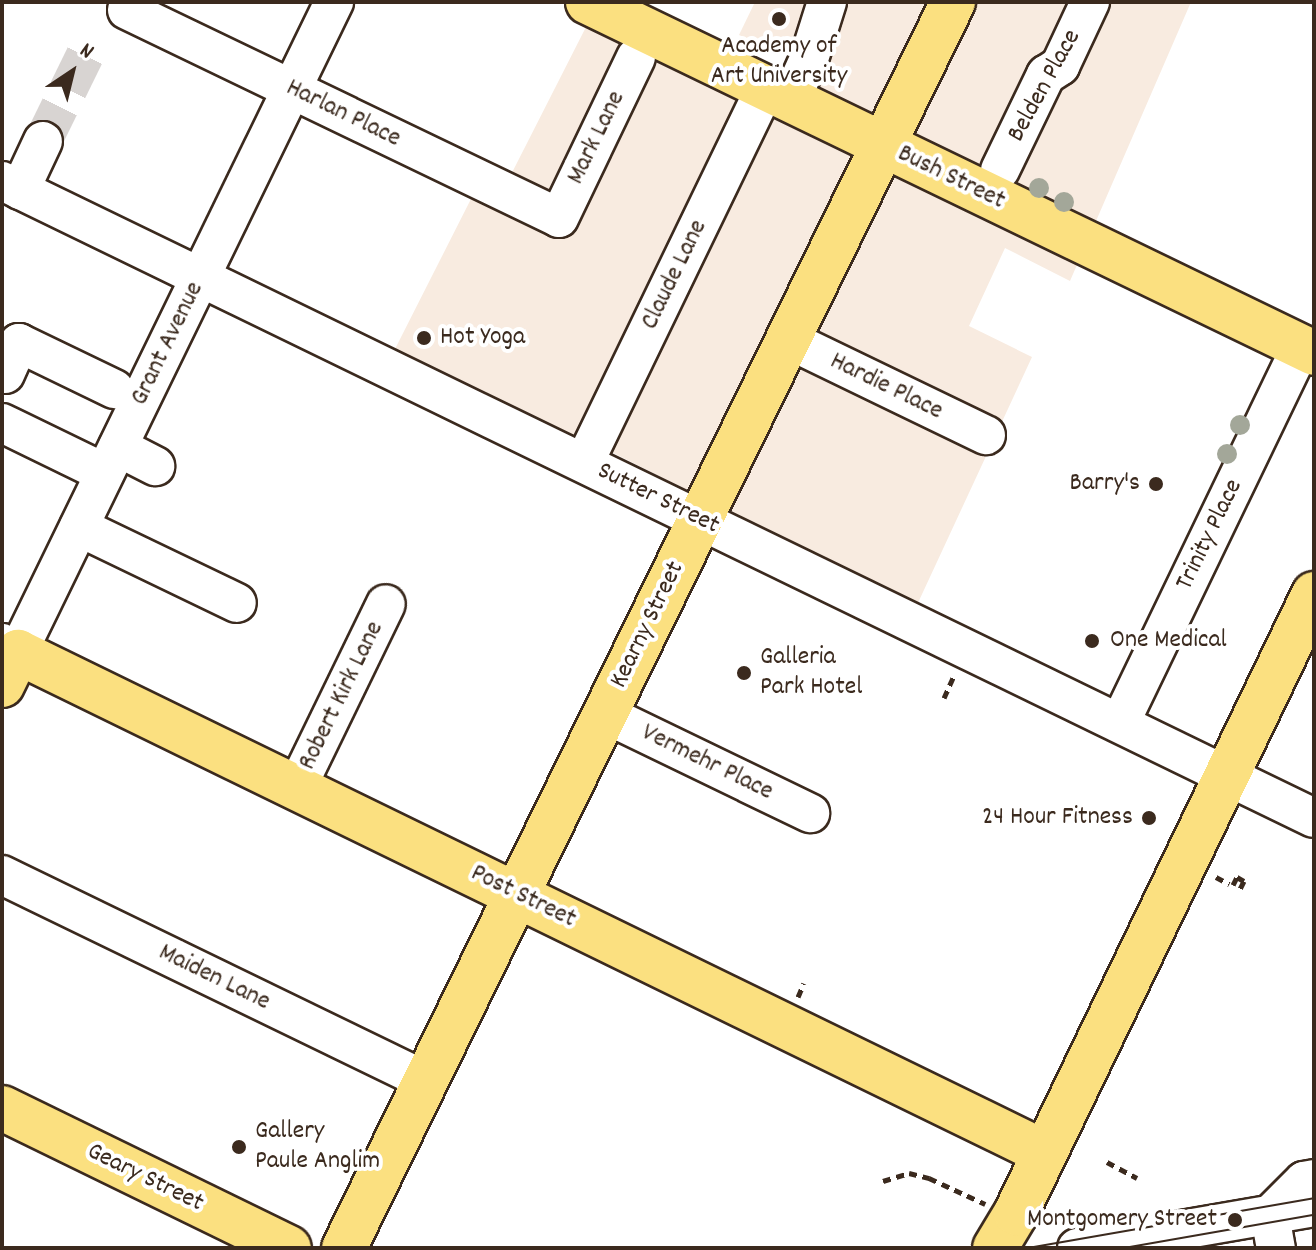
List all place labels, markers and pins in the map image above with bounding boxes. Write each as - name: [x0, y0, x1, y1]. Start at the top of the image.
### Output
- marker: Academy of Art University: [770, 10, 788, 28]
- place label: Academy of Art University: [711, 31, 847, 92]
- place label: Hot Yoga: [440, 322, 525, 354]
- marker: Hot Yoga: [415, 329, 433, 347]
- place label: Barry's: [1070, 468, 1140, 500]
- marker: Barry's: [1147, 475, 1165, 493]
- place label: One Medical: [1110, 625, 1227, 657]
- marker: One Medical: [1081, 630, 1103, 652]
- place label: Galleria Park Hotel: [760, 642, 862, 704]
- marker: Galleria Park Hotel: [735, 664, 753, 682]
- place label: 24 Hour Fitness: [982, 802, 1133, 834]
- marker: 24 Hour Fitness: [1140, 809, 1158, 827]
- place label: Gallery Paule Anglim: [255, 1116, 380, 1178]
- marker: Gallery Paule Anglim: [230, 1138, 248, 1156]
- place label: Montgomery Street: [1027, 1204, 1217, 1236]
- marker: Montgomery Street: [1224, 1209, 1246, 1231]

